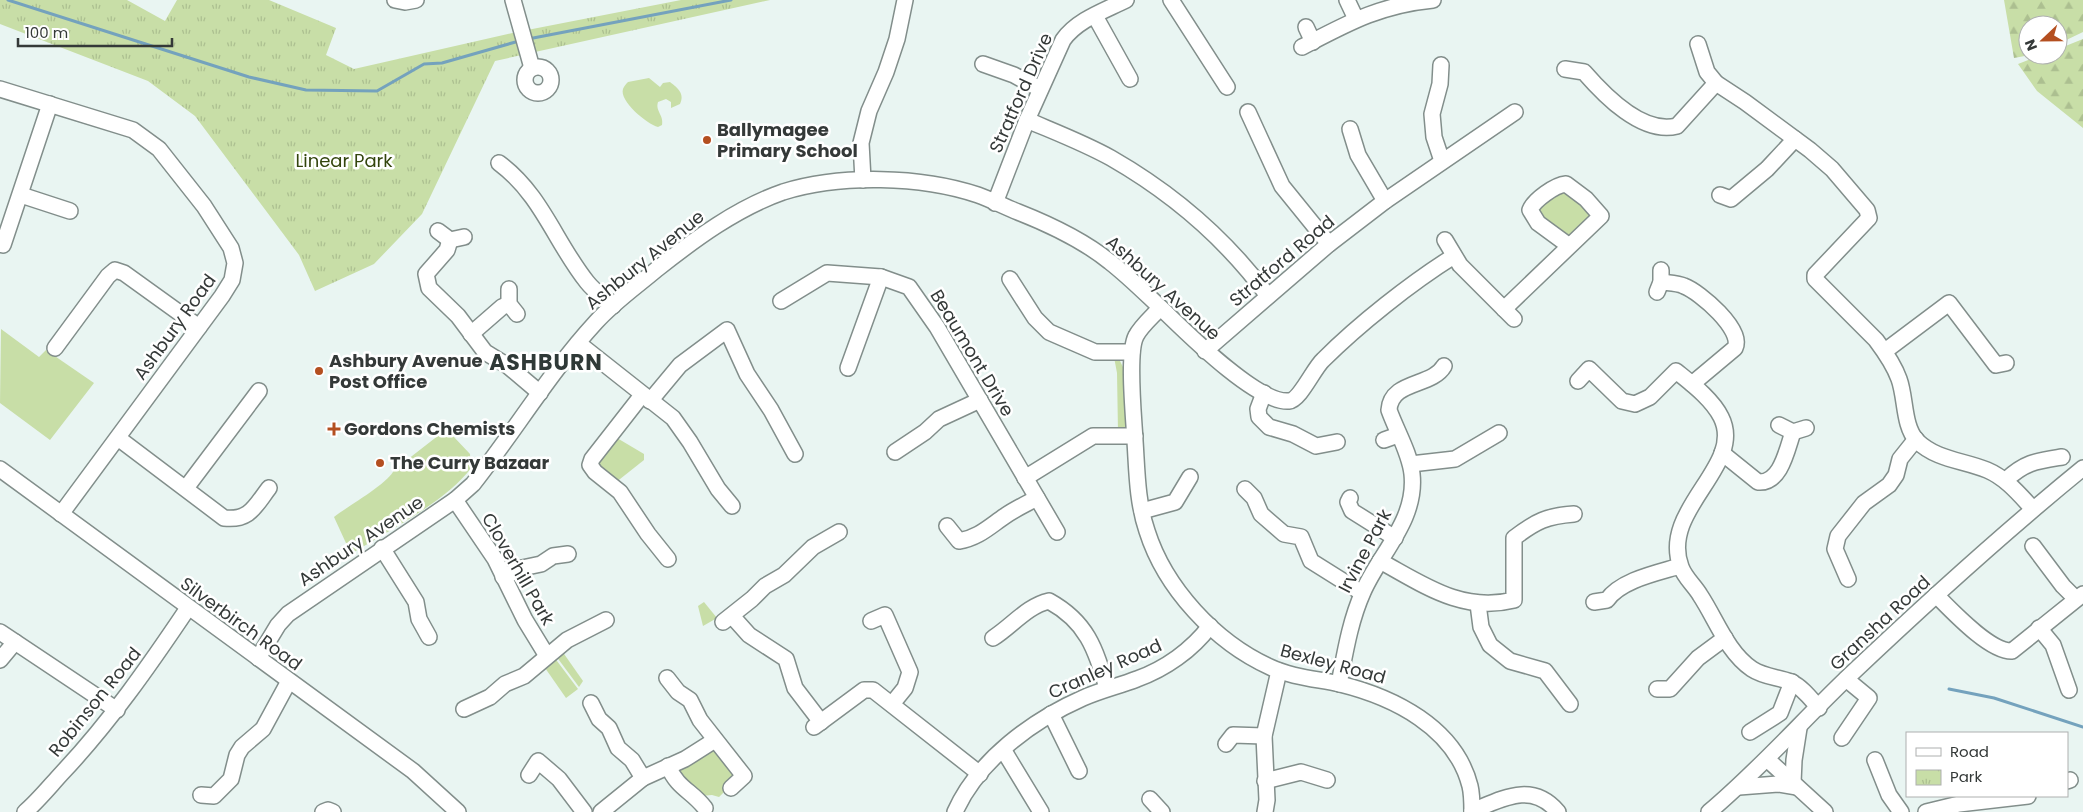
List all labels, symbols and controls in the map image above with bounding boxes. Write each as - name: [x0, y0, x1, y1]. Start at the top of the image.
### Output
- scale bar: [18, 15, 171, 47]
- north arrow: [2018, 15, 2068, 65]
- text: 100 m: [25, 22, 68, 43]
- street label: Stratford Drive: [983, 29, 1058, 157]
- text: N: [2020, 36, 2042, 53]
- place label: Ballymagee Primary School: [717, 117, 858, 163]
- marker: Ballymagee Primary School: [701, 134, 713, 146]
- park label: Linear Park: [295, 148, 393, 173]
- street label: Ashbury Avenue: [580, 204, 709, 315]
- street label: Stratford Road: [1224, 209, 1340, 312]
- street label: Ashbury Avenue: [1101, 229, 1226, 346]
- street label: Ashbury Road: [128, 269, 222, 385]
- street label: Beaumont Drive: [925, 285, 1020, 421]
- district label: ASHBURN: [489, 347, 603, 378]
- place label: Ashbury Avenue Post Office: [329, 348, 483, 394]
- marker: Ashbury Avenue Post Office: [313, 365, 325, 377]
- place label: Gordons Chemists: [344, 416, 515, 441]
- marker: Gordons Chemists: [328, 423, 340, 435]
- place label: The Curry Bazaar: [390, 450, 550, 475]
- marker: The Curry Bazaar: [374, 457, 386, 469]
- street label: Ashbury Avenue: [293, 489, 428, 592]
- street label: Irvine Park: [1332, 504, 1397, 597]
- street label: Cloverhill Park: [476, 508, 561, 630]
- street label: Gransha Road: [1824, 569, 1935, 676]
- street label: Silverbirch Road: [175, 571, 307, 676]
- street label: Cranley Road: [1044, 632, 1165, 705]
- street label: Bexley Road: [1278, 637, 1389, 690]
- street label: Robinson Road: [43, 642, 147, 762]
- legend: [1906, 732, 2068, 797]
- text: Road: [1950, 741, 1989, 762]
- text: Park: [1950, 766, 1982, 787]

